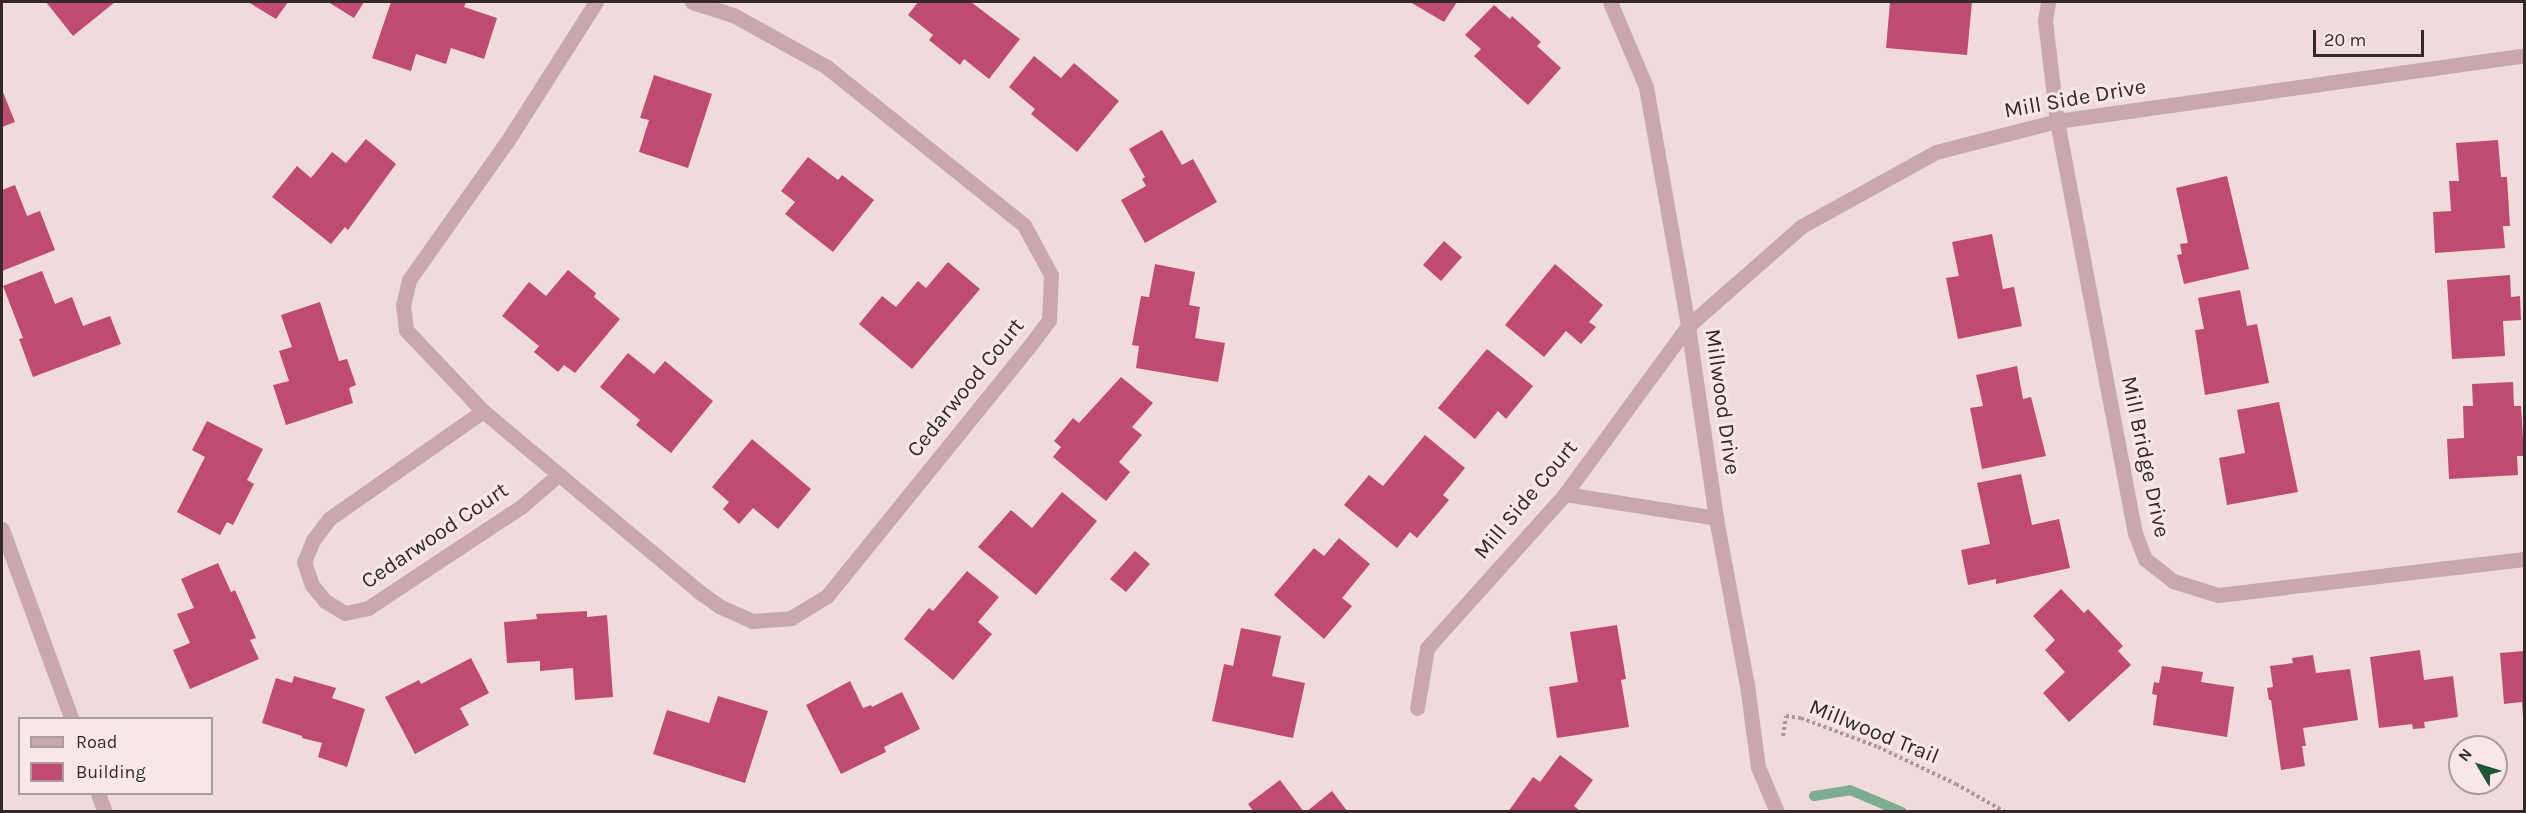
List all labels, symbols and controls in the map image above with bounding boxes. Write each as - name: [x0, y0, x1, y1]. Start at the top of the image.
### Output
- scale bar: [2316, 18, 2427, 56]
- text: 20 m: [2324, 29, 2366, 51]
- street label: Mill Side Drive: [2002, 74, 2148, 124]
- street label: Cedarwood Court: [902, 313, 1030, 463]
- street label: Millwood Drive: [1699, 327, 1745, 477]
- street label: Mill Bridge Drive: [2115, 374, 2175, 540]
- street label: Mill Side Court: [1469, 435, 1583, 565]
- street label: Cedarwood Court: [357, 477, 513, 595]
- street label: Millwood Trail: [1805, 694, 1943, 770]
- legend: [18, 717, 213, 795]
- text: Road: [76, 731, 117, 753]
- north arrow: [2448, 735, 2508, 795]
- text: N: [2454, 744, 2476, 765]
- text: Building: [76, 761, 146, 783]

